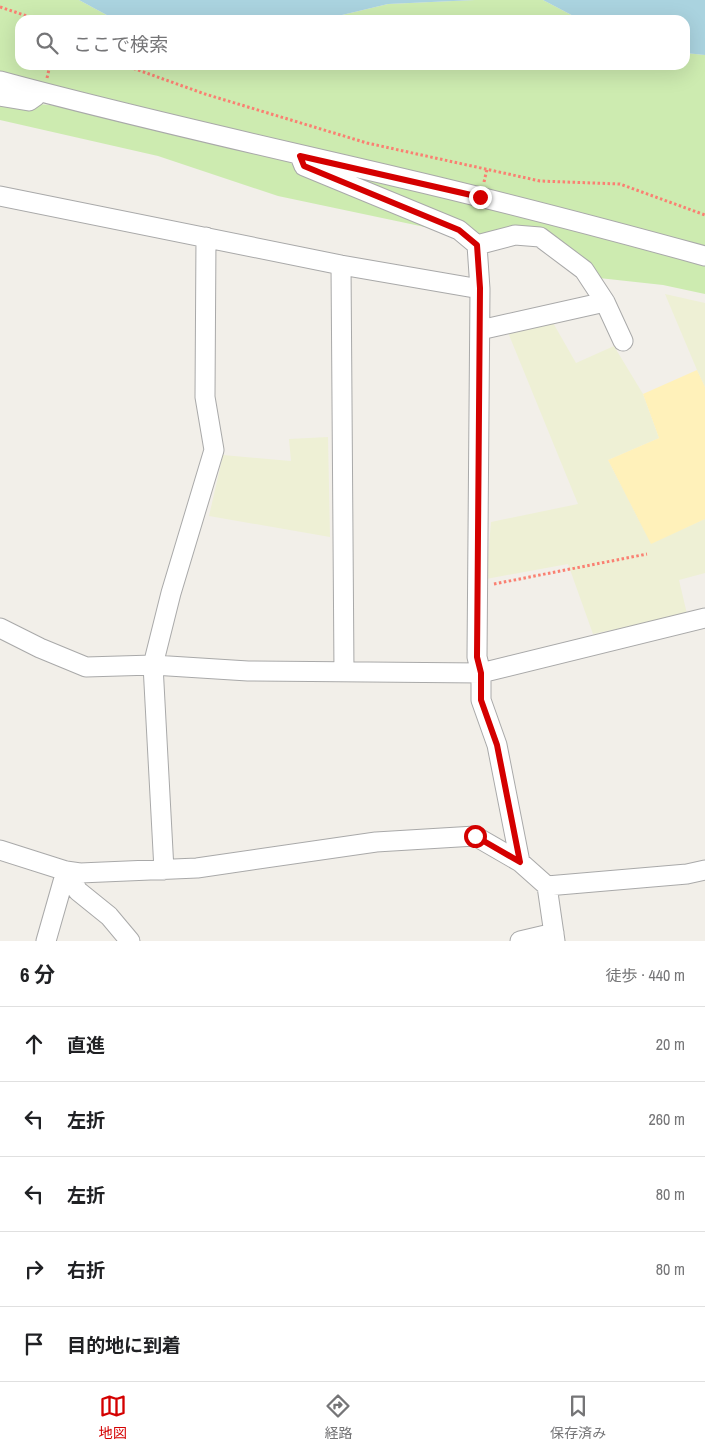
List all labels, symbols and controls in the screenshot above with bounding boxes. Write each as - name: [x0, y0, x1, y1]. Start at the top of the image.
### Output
- search box: [15, 15, 690, 70]
- icon: search: [33, 29, 61, 57]
- text: ここで検索: [73, 31, 168, 57]
- route end: [469, 186, 492, 209]
- route start: [464, 825, 487, 848]
- text: 6 分: [20, 960, 55, 989]
- text: 徒歩 · 440 m: [606, 964, 685, 986]
- icon: ahead: [20, 1030, 48, 1058]
- text: 直進: [67, 1032, 105, 1058]
- text: 20 m: [656, 1033, 685, 1055]
- icon: left: [20, 1105, 48, 1133]
- text: 左折: [67, 1107, 105, 1133]
- text: 260 m: [649, 1108, 685, 1130]
- icon: left: [20, 1180, 48, 1208]
- text: 左折: [67, 1182, 105, 1208]
- text: 80 m: [656, 1183, 685, 1205]
- icon: right: [20, 1255, 48, 1283]
- text: 右折: [67, 1257, 105, 1283]
- text: 80 m: [656, 1258, 685, 1280]
- icon: arrive: [20, 1330, 48, 1358]
- text: 目的地に到着: [67, 1332, 181, 1358]
- tab: 地図: [99, 1392, 127, 1442]
- tab: 経路: [324, 1392, 352, 1442]
- tab: 保存済み: [550, 1392, 606, 1442]

